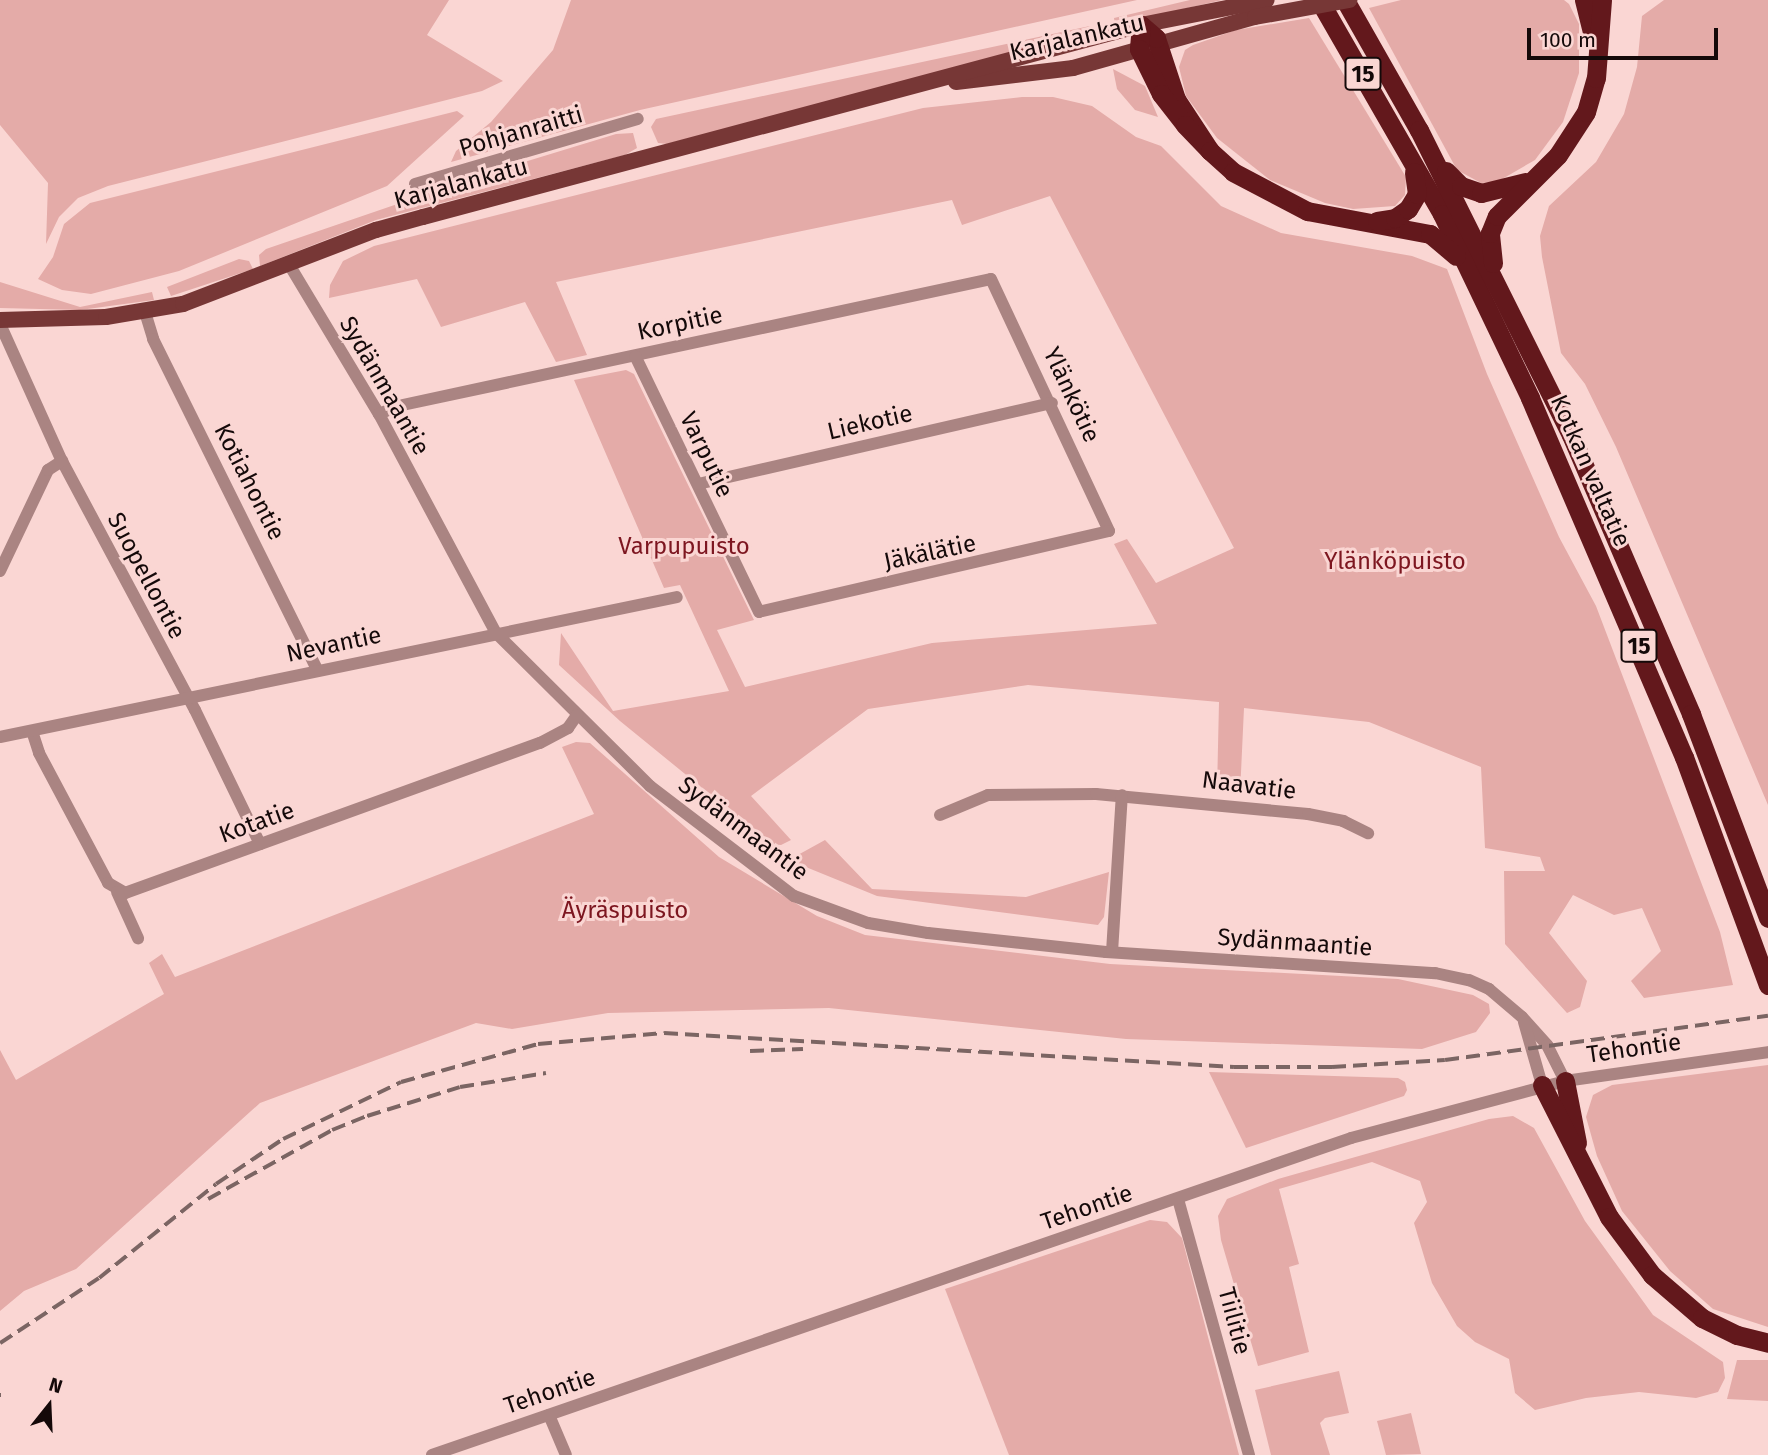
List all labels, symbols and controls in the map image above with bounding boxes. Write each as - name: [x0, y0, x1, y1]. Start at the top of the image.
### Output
- street label: Karjalankatu: [1007, 9, 1147, 67]
- scale bar: [1530, 14, 1721, 58]
- text: 100 m: [1540, 27, 1596, 53]
- road number: 15: [1344, 54, 1382, 94]
- street label: Pohjanraitti: [456, 101, 586, 163]
- street label: Karjalankatu: [391, 152, 531, 216]
- street label: Korpitie: [635, 301, 725, 347]
- street label: Sydänmaantie: [333, 312, 435, 460]
- street label: Ylänkötie: [1036, 343, 1106, 447]
- street label: Kotkan valtatie: [1544, 391, 1636, 551]
- street label: Liekotie: [825, 399, 915, 447]
- street label: Varputie: [673, 408, 739, 502]
- street label: Kotiahontie: [207, 419, 291, 545]
- street label: Suopellontie: [101, 508, 191, 644]
- street label: Jäkälätie: [881, 529, 979, 577]
- park label: Varpupuisto: [618, 533, 750, 561]
- park label: Ylänköpuisto: [1324, 548, 1466, 576]
- street label: Nevantie: [284, 621, 384, 669]
- road number: 15: [1620, 626, 1658, 666]
- street label: Naavatie: [1200, 766, 1298, 806]
- street label: Sydänmaantie: [672, 771, 814, 887]
- street label: Kotatie: [215, 796, 299, 850]
- park label: Äyräspuisto: [562, 897, 688, 925]
- street label: Sydänmaantie: [1217, 923, 1373, 963]
- street label: Tehontie: [1585, 1028, 1683, 1070]
- street label: Tehontie: [1037, 1179, 1137, 1237]
- street label: Tiilitie: [1211, 1284, 1257, 1358]
- street label: Tehontie: [500, 1363, 600, 1421]
- north arrow: [14, 1371, 84, 1441]
- text: N: [46, 1373, 65, 1398]

